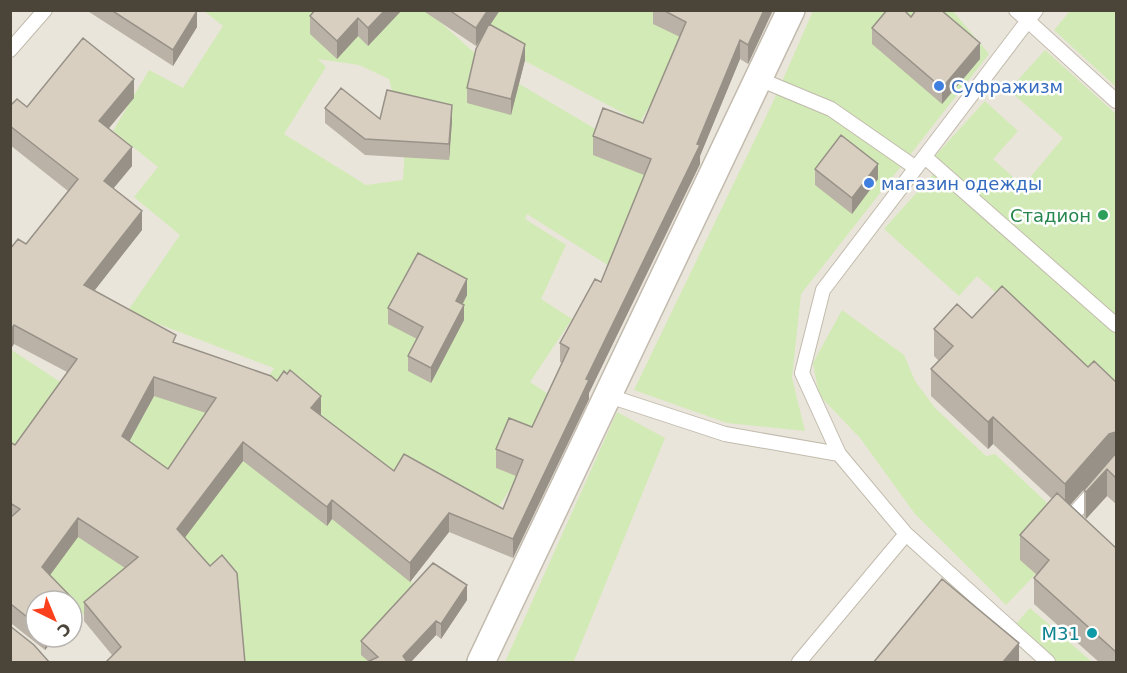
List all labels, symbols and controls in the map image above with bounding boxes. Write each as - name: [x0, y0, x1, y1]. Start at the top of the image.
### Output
- place label: Суфражизм: [951, 76, 1063, 97]
- marker: Суфражизм: [932, 79, 946, 93]
- place label: магазин одежды: [881, 173, 1042, 194]
- marker: магазин одежды: [862, 176, 876, 190]
- place label: Стадион: [1010, 205, 1091, 226]
- marker: Стадион: [1096, 208, 1110, 222]
- north arrow: [24, 589, 84, 649]
- text: С: [53, 619, 75, 641]
- place label: М31: [1042, 623, 1080, 644]
- marker: М31: [1085, 626, 1099, 640]

